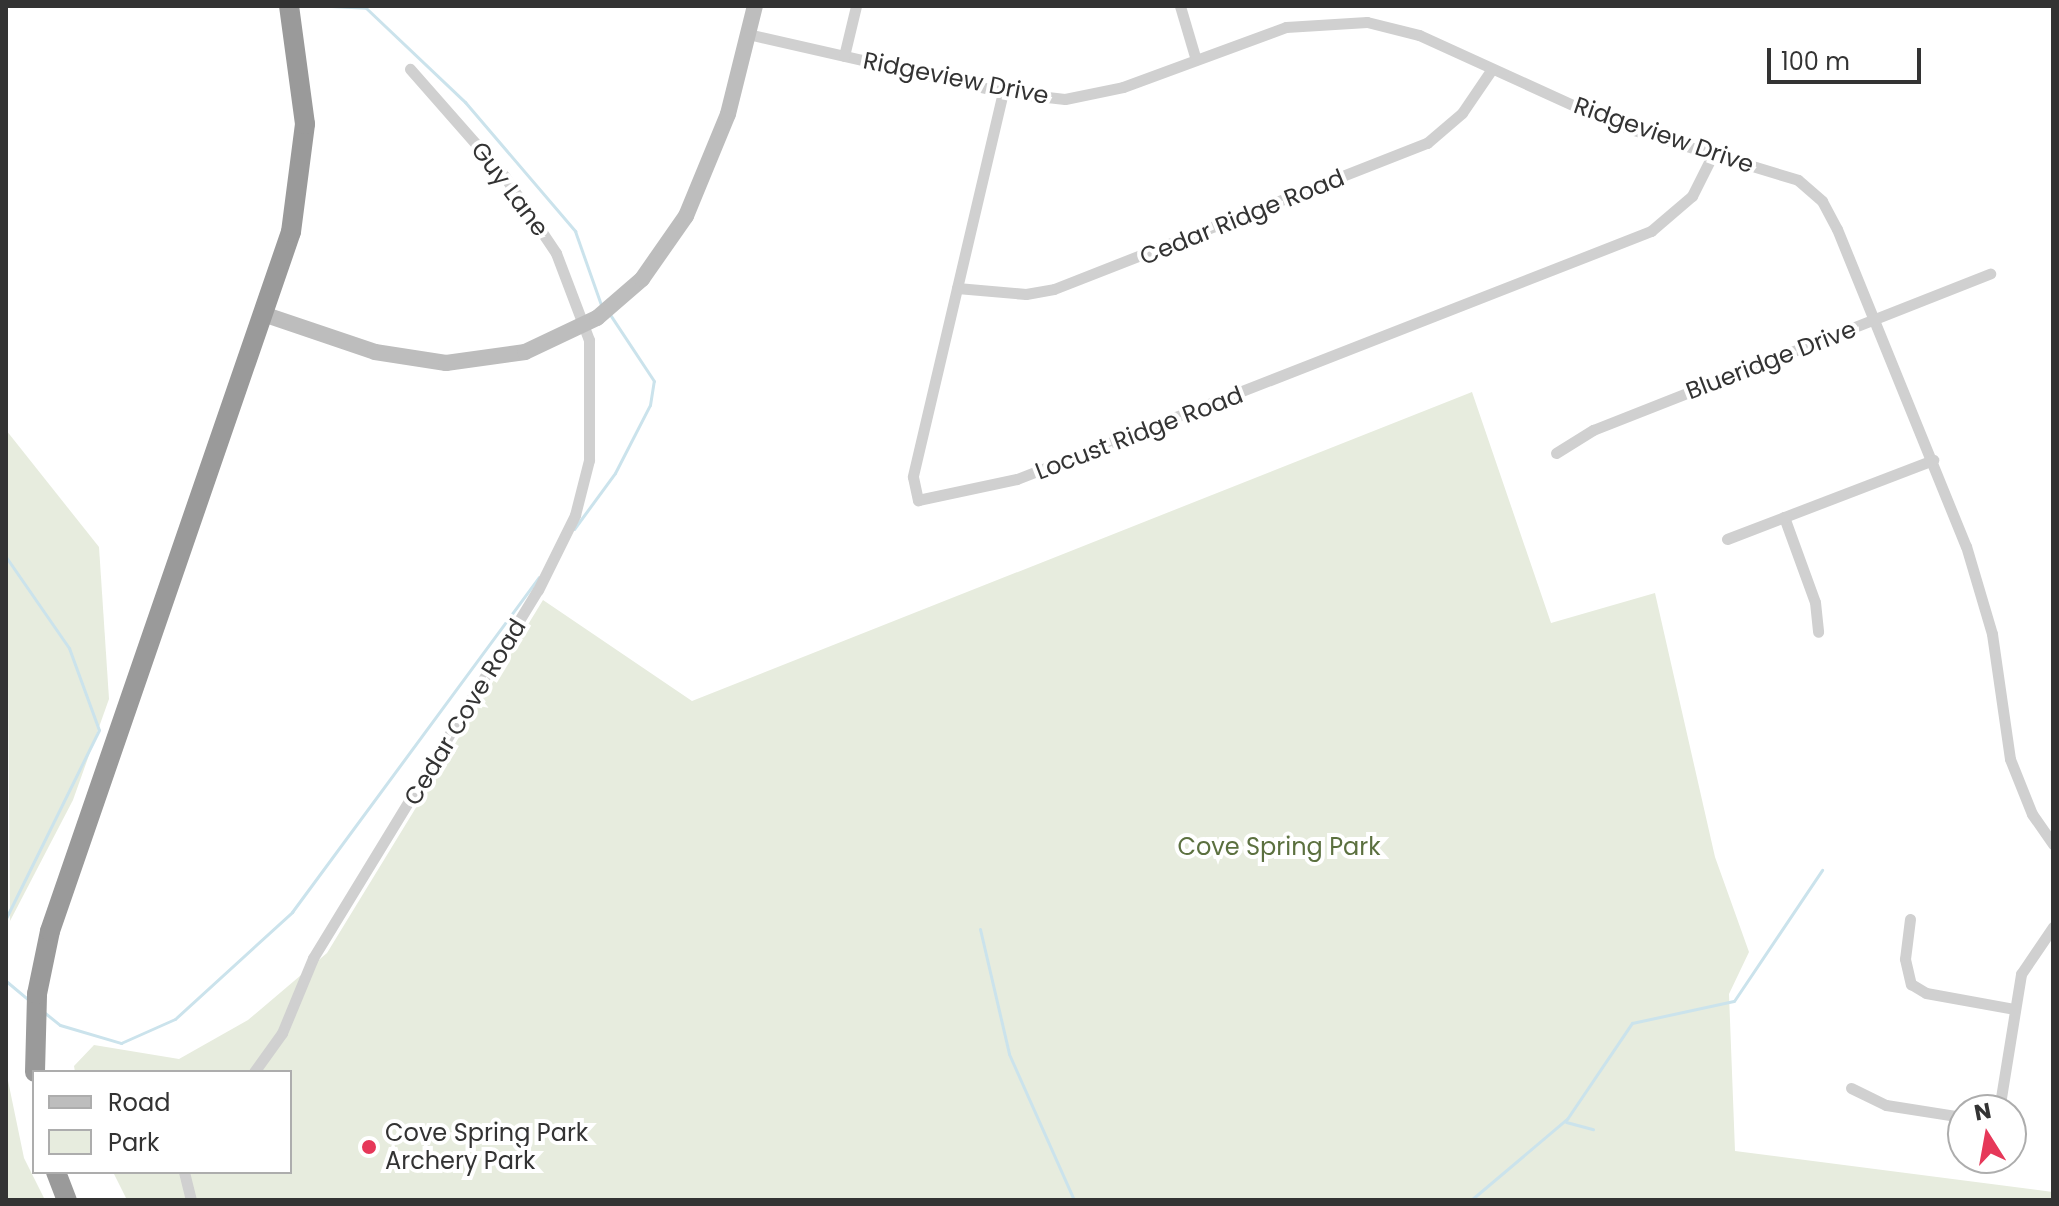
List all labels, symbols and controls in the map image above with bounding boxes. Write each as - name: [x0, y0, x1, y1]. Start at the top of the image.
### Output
- scale bar: [1771, 32, 1925, 82]
- text: 100 m: [1781, 45, 1850, 78]
- street label: Ridgeview Drive: [861, 46, 1051, 110]
- street label: Ridgeview Drive: [1570, 91, 1758, 179]
- street label: Guy Lane: [465, 136, 555, 242]
- street label: Cedar Ridge Road: [1136, 163, 1348, 271]
- street label: Blueridge Drive: [1682, 314, 1860, 406]
- street label: Locust Ridge Road: [1031, 380, 1247, 486]
- street label: Cedar Cove Road: [398, 614, 532, 810]
- park label: Cove Spring Park: [1177, 833, 1381, 861]
- legend: [32, 1070, 292, 1174]
- text: Road: [108, 1086, 170, 1119]
- north arrow: [1947, 1094, 2027, 1174]
- text: N: [1972, 1095, 1994, 1129]
- place label: Cove Spring Park Archery Park: [385, 1119, 588, 1175]
- text: Park: [108, 1126, 159, 1159]
- marker: Cove Spring Park Archery Park: [360, 1138, 378, 1156]

